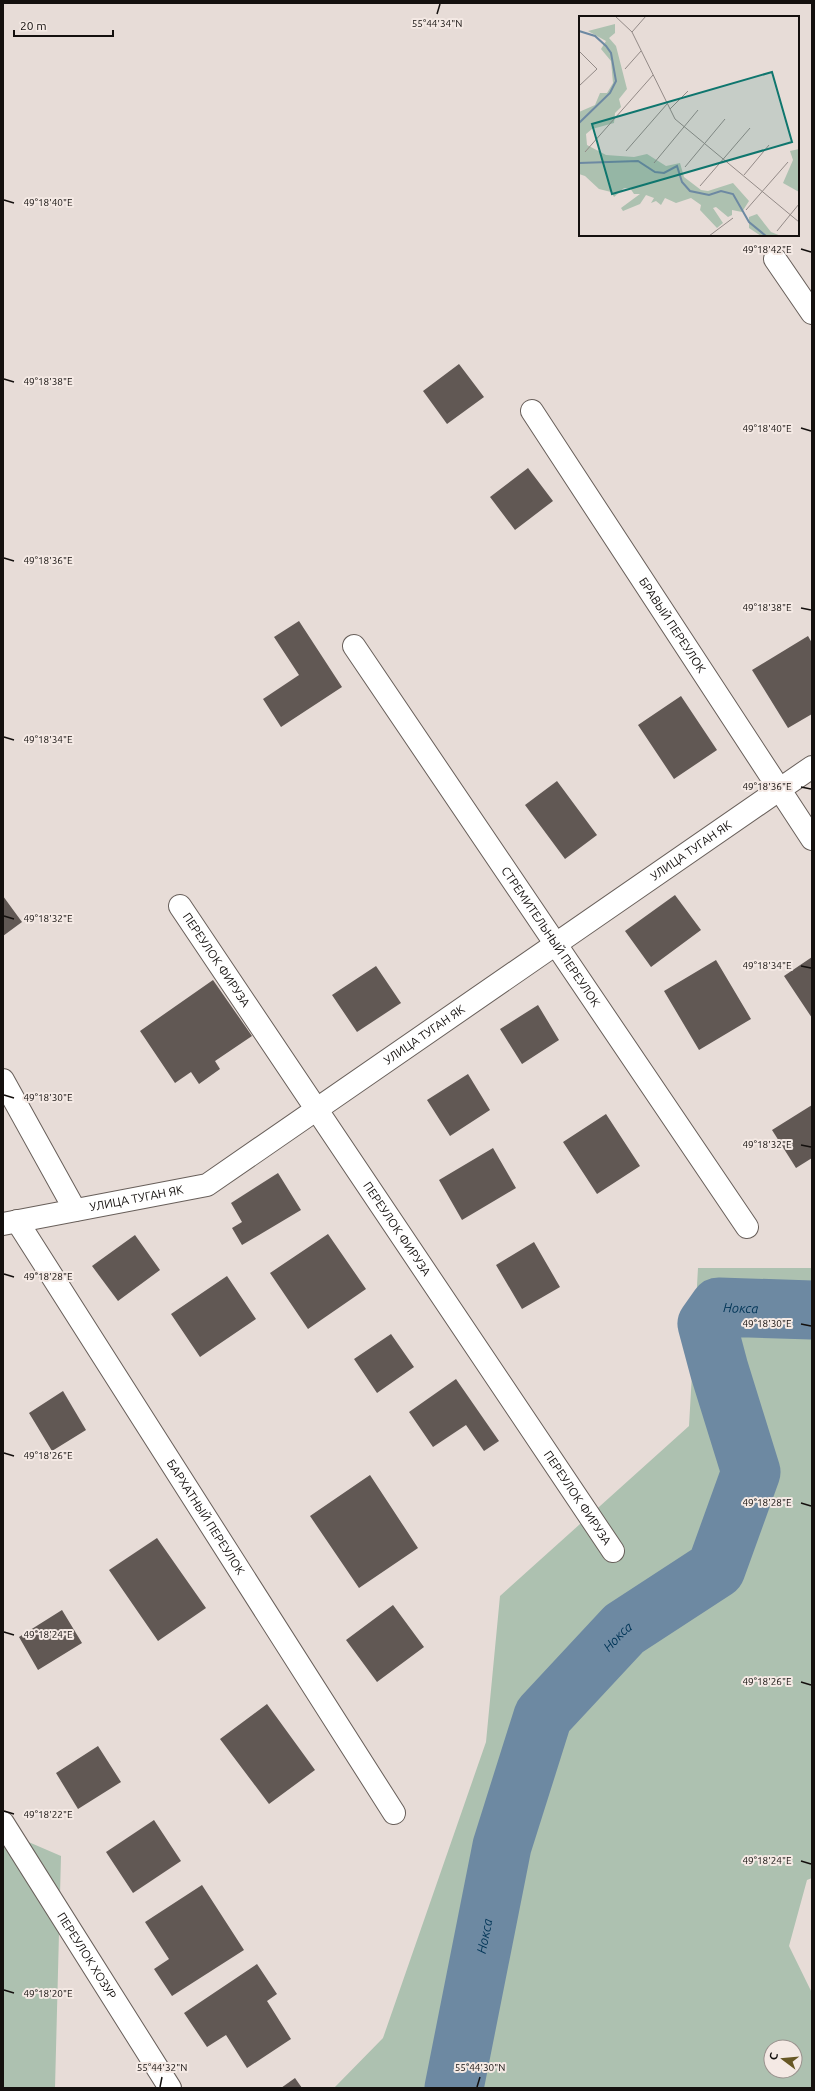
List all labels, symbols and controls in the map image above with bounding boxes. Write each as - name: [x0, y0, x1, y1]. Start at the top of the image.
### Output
- scale bar: [14, 12, 113, 38]
- inset map: [579, 16, 799, 236]
- text: 55°44'34"N: [412, 18, 462, 29]
- text: 20 m: [20, 19, 47, 32]
- text: 49°18'40"E: [23, 197, 73, 208]
- text: 49°18'42"E: [742, 244, 792, 255]
- text: 49°18'38"E: [23, 376, 73, 387]
- text: 49°18'40"E: [742, 423, 792, 434]
- text: 49°18'36"E: [23, 555, 73, 566]
- street label: БРАВЫЙ ПЕРЕУЛОК: [637, 575, 709, 676]
- text: 49°18'38"E: [742, 602, 792, 613]
- text: 49°18'34"E: [23, 734, 73, 745]
- text: 49°18'36"E: [742, 781, 792, 792]
- street label: УЛИЦА ТУГАН ЯК: [648, 817, 734, 883]
- street label: СТРЕМИТЕЛЬНЫЙ ПЕРЕУЛОК: [499, 864, 603, 1009]
- street label: ПЕРЕУЛОК ФИРУЗА: [180, 910, 253, 1009]
- text: 49°18'32"E: [23, 913, 73, 924]
- text: 49°18'34"E: [742, 960, 792, 971]
- street label: УЛИЦА ТУГАН ЯК: [381, 1002, 468, 1067]
- text: 49°18'30"E: [23, 1092, 73, 1103]
- text: 49°18'32"E: [742, 1139, 792, 1150]
- street label: ПЕРЕУЛОК ФИРУЗА: [361, 1179, 434, 1278]
- street label: УЛИЦА ТУГАН ЯК: [89, 1183, 185, 1213]
- text: 49°18'28"E: [23, 1271, 73, 1282]
- water label: Нокса: [723, 1300, 759, 1315]
- text: 49°18'30"E: [742, 1318, 792, 1329]
- street label: ПЕРЕУЛОК ФИРУЗА: [542, 1448, 614, 1547]
- text: 49°18'26"E: [23, 1450, 73, 1461]
- street label: БАРХАТНЫЙ ПЕРЕУЛОК: [165, 1457, 248, 1577]
- text: 49°18'28"E: [742, 1497, 792, 1508]
- water label: Нокса: [600, 1619, 634, 1654]
- text: 49°18'24"E: [23, 1629, 73, 1640]
- text: 49°18'26"E: [742, 1676, 792, 1687]
- text: 49°18'22"E: [23, 1809, 73, 1820]
- text: 49°18'24"E: [742, 1855, 792, 1866]
- street label: ПЕРЕУЛОК ХОЗУР: [55, 1910, 119, 2001]
- water label: Нокса: [474, 1917, 494, 1955]
- text: 49°18'20"E: [23, 1988, 73, 1999]
- north arrow: [763, 2039, 803, 2079]
- text: С: [767, 2051, 780, 2061]
- text: 55°44'32"N: [137, 2062, 187, 2073]
- text: 55°44'30"N: [455, 2062, 505, 2073]

